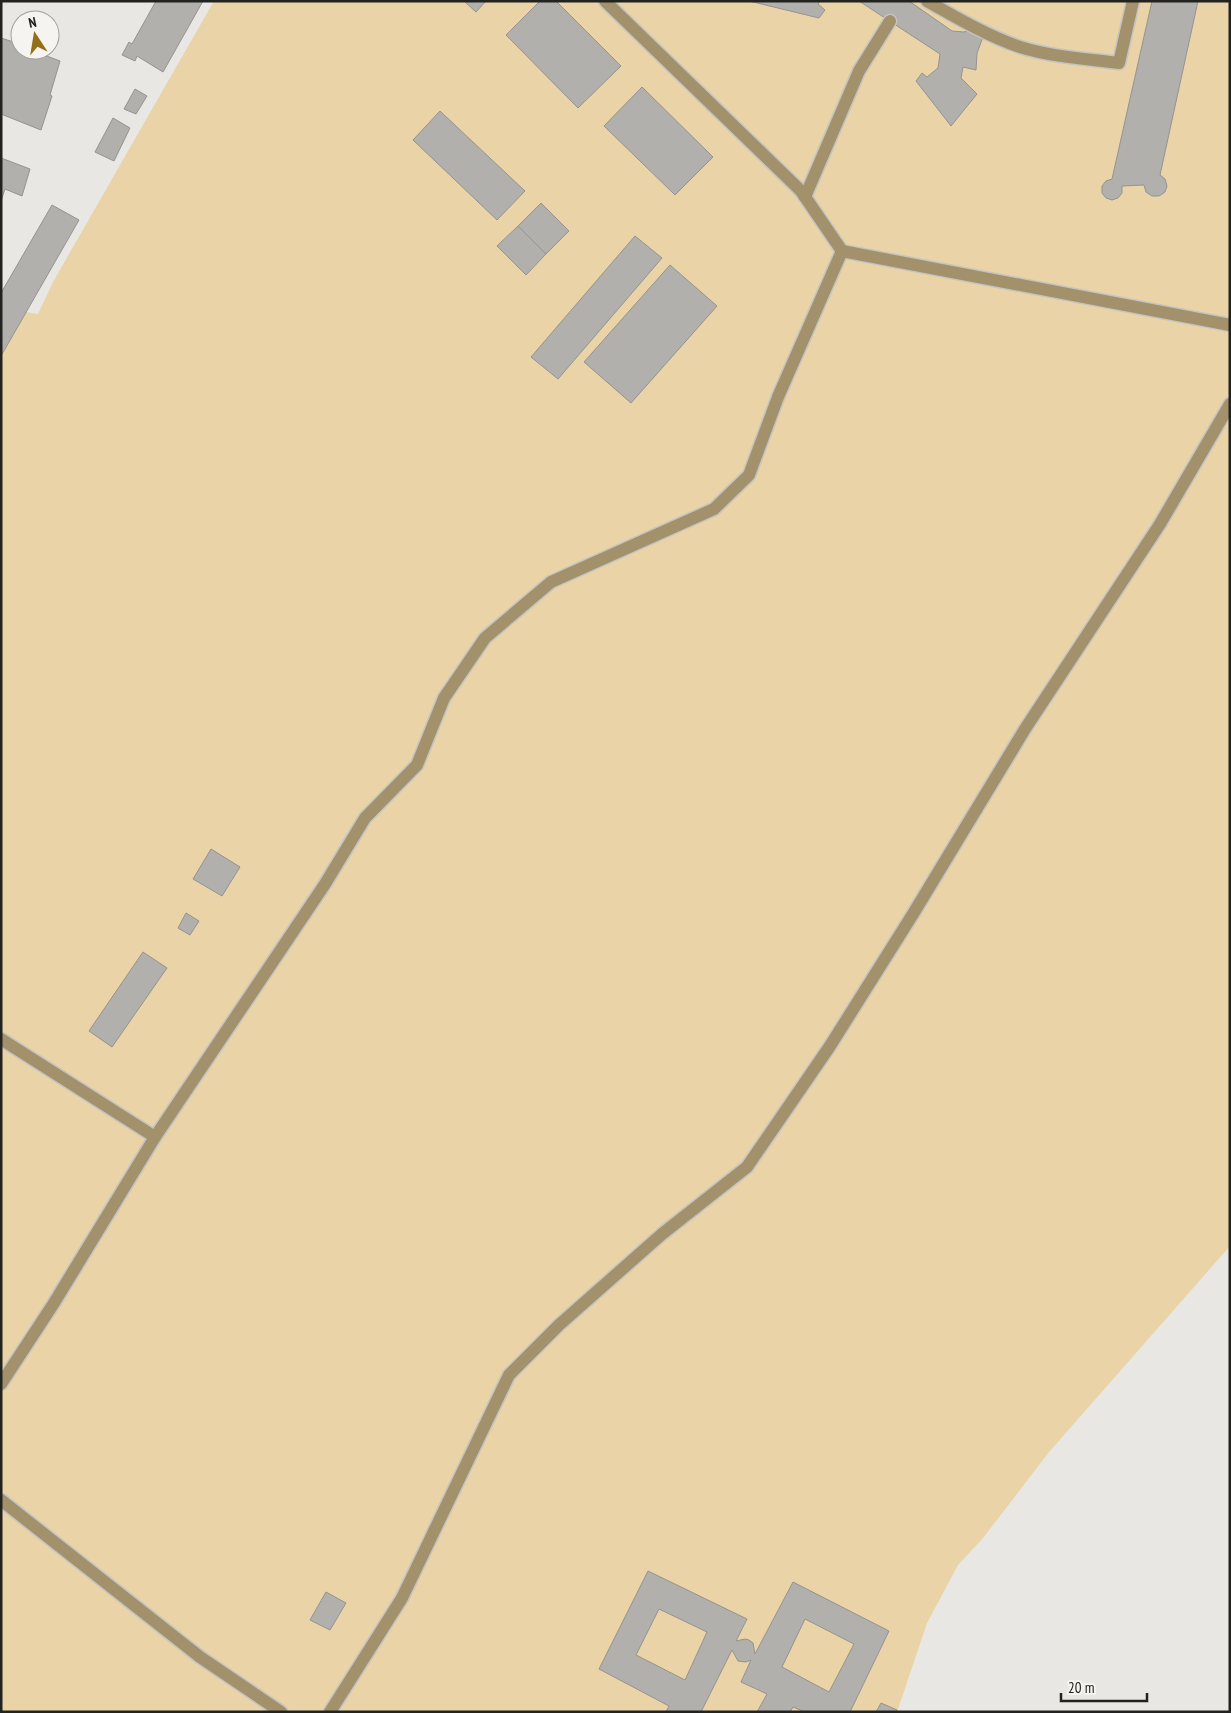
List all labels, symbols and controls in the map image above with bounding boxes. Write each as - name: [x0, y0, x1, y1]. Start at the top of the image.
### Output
- north arrow: [10, 10, 60, 60]
- text: N: [27, 13, 38, 32]
- scale bar: [1061, 1670, 1147, 1702]
- text: 20 m: [1068, 1678, 1094, 1697]

